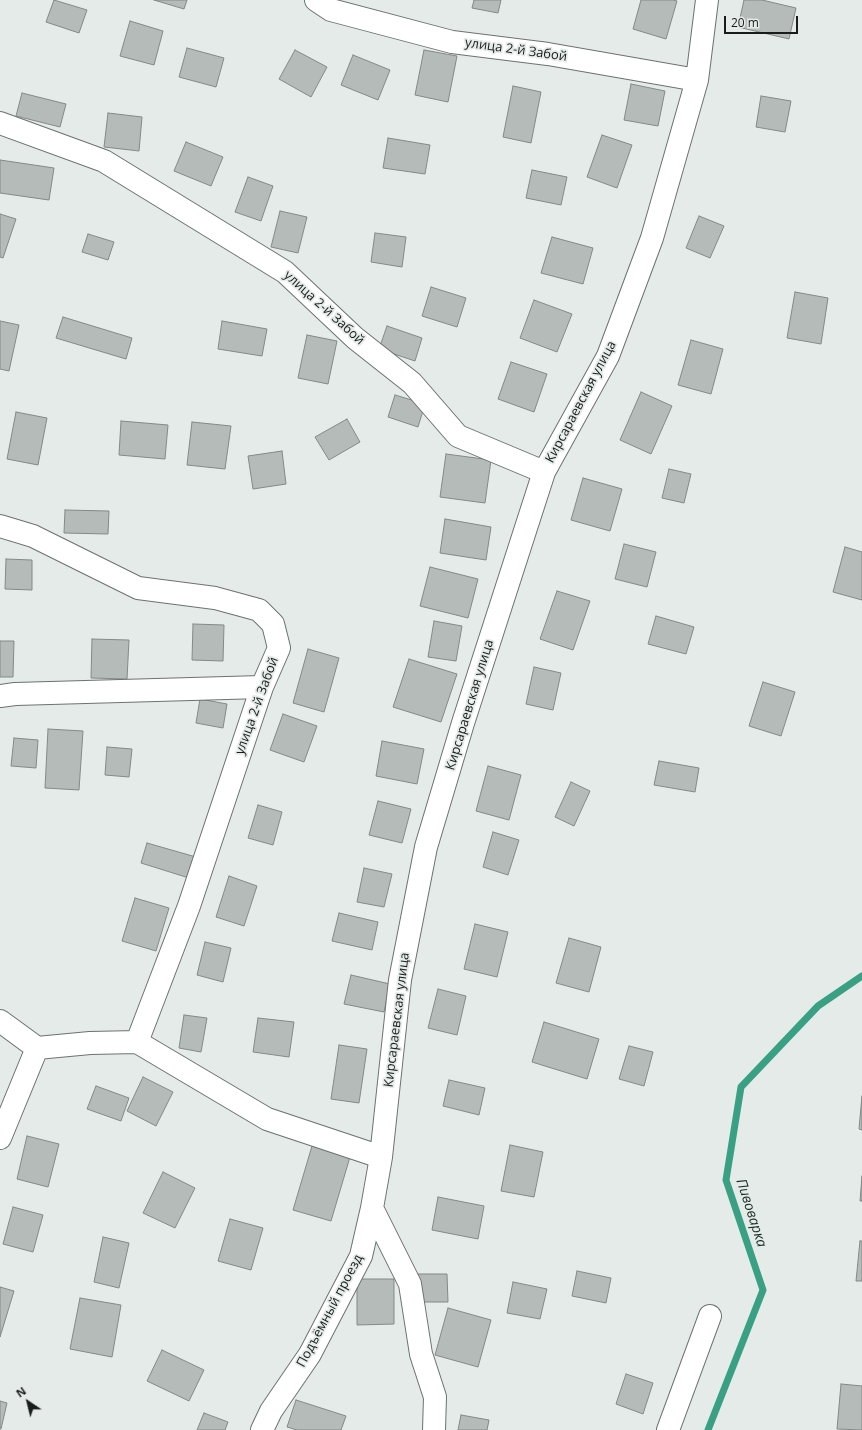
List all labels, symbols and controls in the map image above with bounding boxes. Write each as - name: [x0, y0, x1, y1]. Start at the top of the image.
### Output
- scale bar: [726, 8, 800, 34]
- text: 20 m: [731, 14, 759, 31]
- street label: улица 2-й Забой: [464, 35, 568, 65]
- street label: улица 2-й Забой: [281, 268, 367, 348]
- street label: Кирсараевская улица: [542, 338, 620, 466]
- street label: Кирсараевская улица: [443, 638, 497, 772]
- street label: улица 2-й Забой: [232, 655, 282, 757]
- street label: Кирсараевская улица: [381, 952, 413, 1088]
- water label: Пивоварка: [732, 1177, 770, 1249]
- street label: Подъёмный проезд: [294, 1252, 366, 1370]
- north arrow: [8, 1382, 48, 1422]
- text: N: [13, 1383, 29, 1400]

